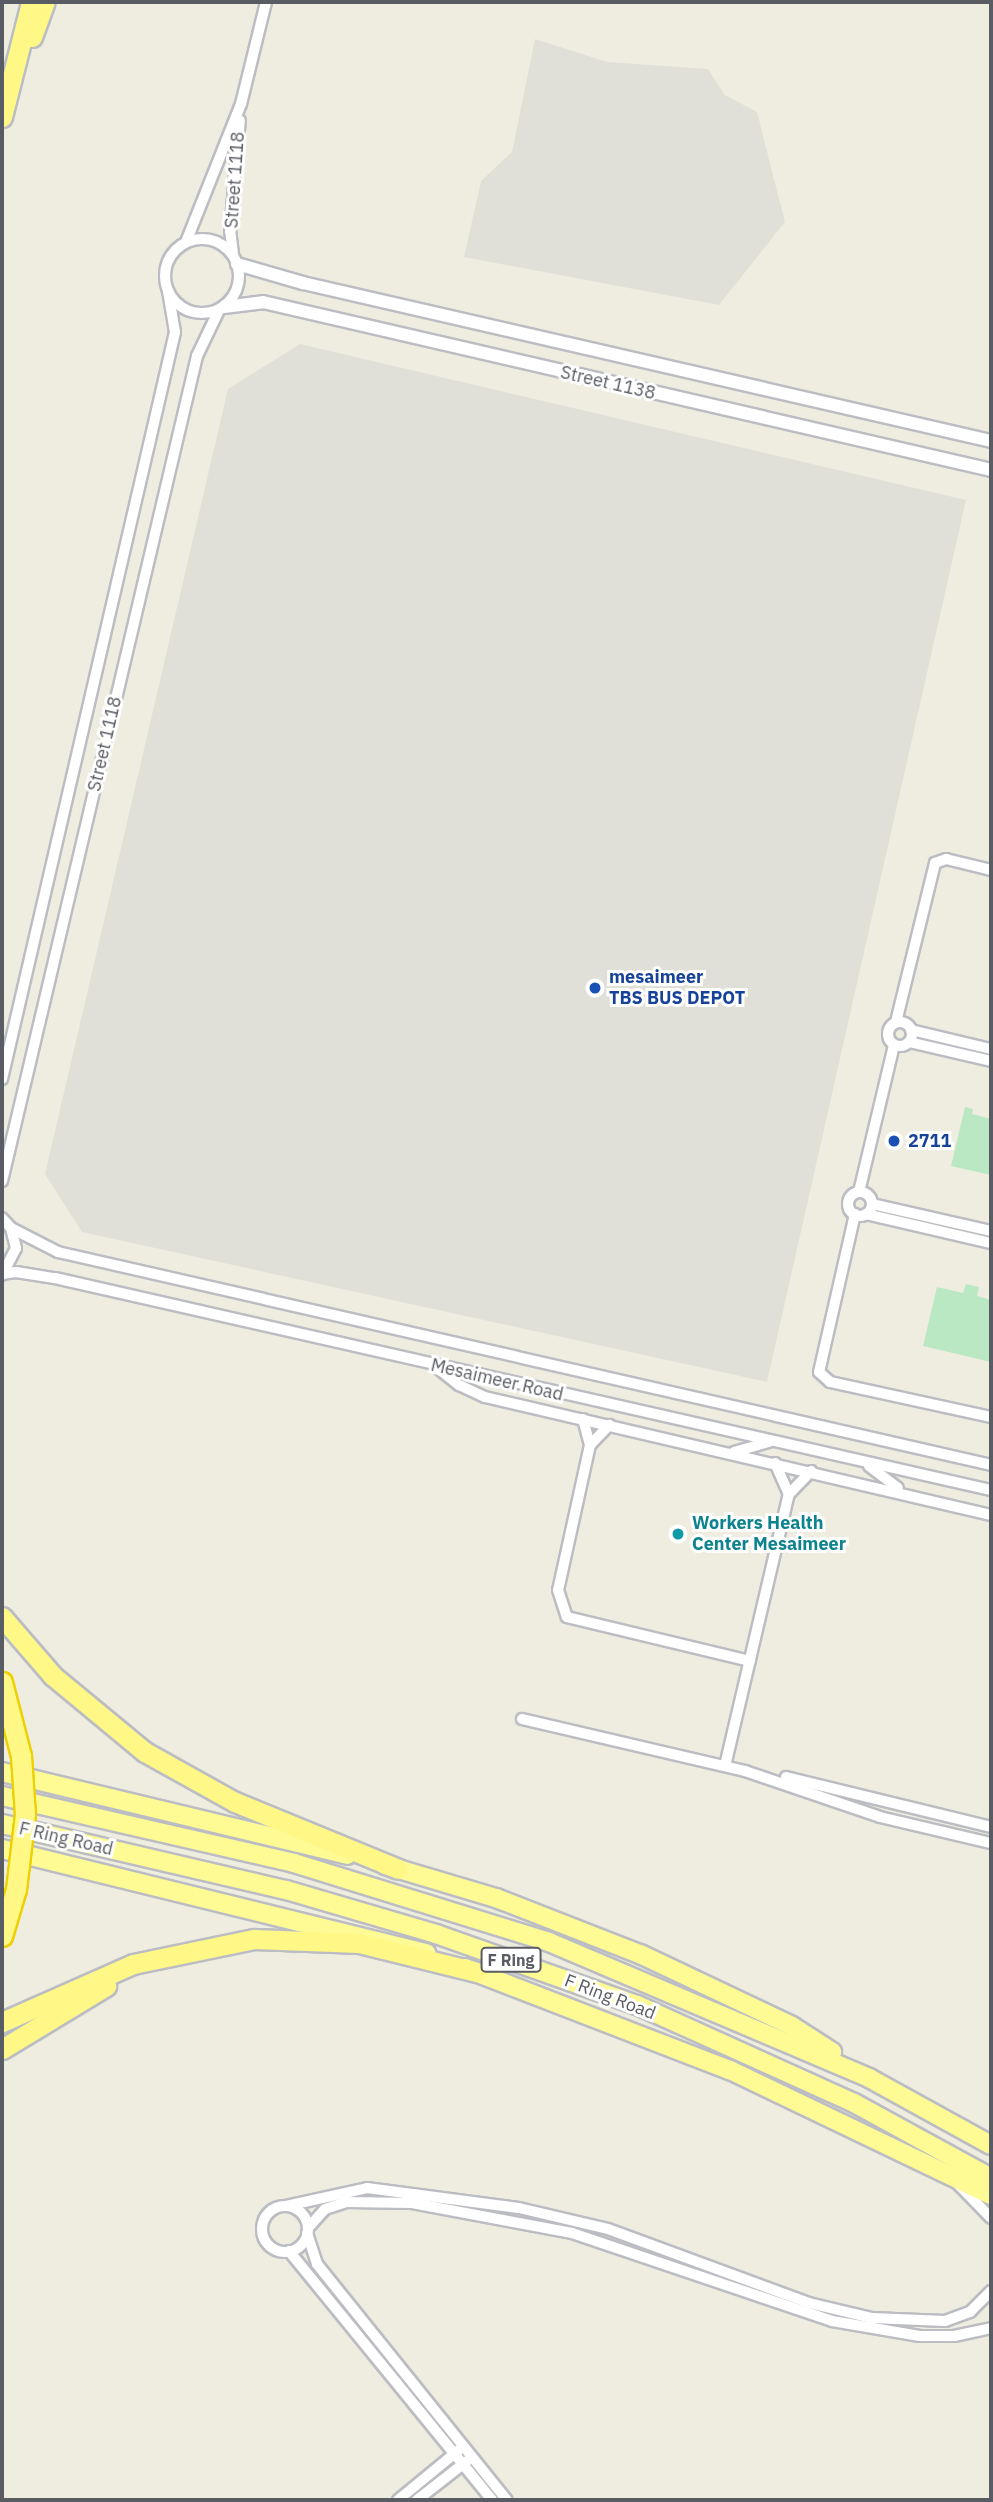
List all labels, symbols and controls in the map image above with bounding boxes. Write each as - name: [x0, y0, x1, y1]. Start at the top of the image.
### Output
- street label: Street 1118: [221, 131, 249, 229]
- street label: Street 1138: [558, 362, 658, 404]
- street label: Street 1118: [84, 694, 126, 794]
- place label: mesaimeer TBS BUS DEPOT: [609, 967, 745, 1010]
- marker: mesaimeer TBS BUS DEPOT: [587, 980, 603, 996]
- place label: 2711: [908, 1130, 951, 1152]
- marker: 2711: [886, 1133, 902, 1149]
- street label: Mesaimeer Road: [429, 1354, 565, 1406]
- place label: Workers Health Center Mesaimeer: [692, 1513, 846, 1556]
- marker: Workers Health Center Mesaimeer: [670, 1526, 686, 1542]
- street label: F Ring Road: [17, 1818, 115, 1860]
- road number: F Ring: [480, 1948, 542, 1972]
- street label: F Ring Road: [561, 1970, 659, 2024]

